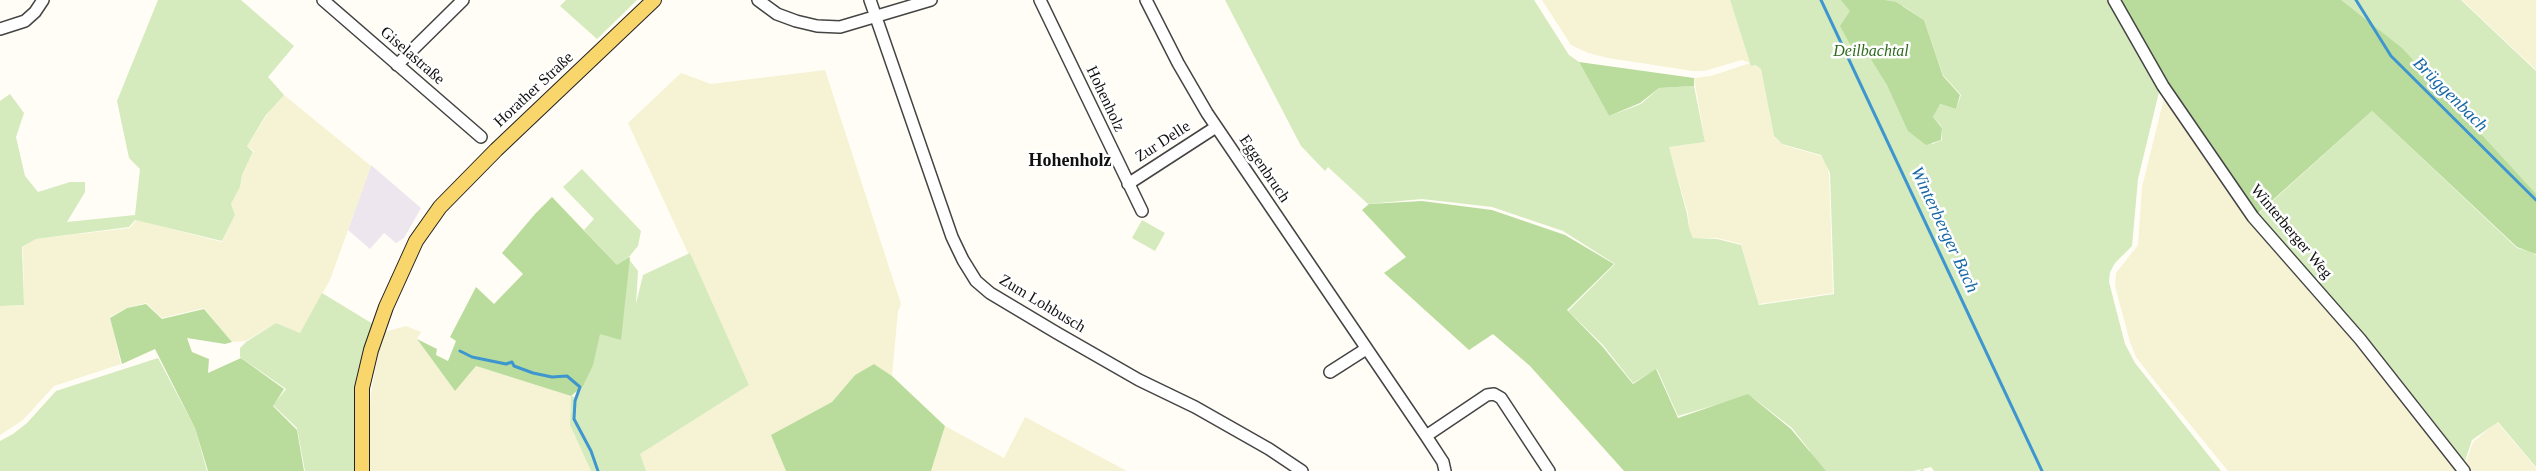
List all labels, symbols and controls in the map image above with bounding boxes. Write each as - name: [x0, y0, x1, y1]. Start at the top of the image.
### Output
- street label: Giselastraße: [376, 23, 448, 89]
- park label: Deilbachtal: [1833, 42, 1909, 62]
- street label: Horather Straße: [490, 48, 578, 132]
- water label: Brüggenbach: [2408, 53, 2492, 137]
- street label: Hohenholz: [1081, 63, 1129, 135]
- street label: Zur Delle: [1132, 117, 1194, 167]
- street label: Eggenbruch: [1234, 132, 1294, 206]
- district label: Hohenholz: [1028, 150, 1112, 172]
- water label: Winterberger Bach: [1905, 163, 1983, 297]
- street label: Winterberger Weg: [2246, 181, 2336, 283]
- street label: Zum Lohbusch: [995, 271, 1089, 337]

